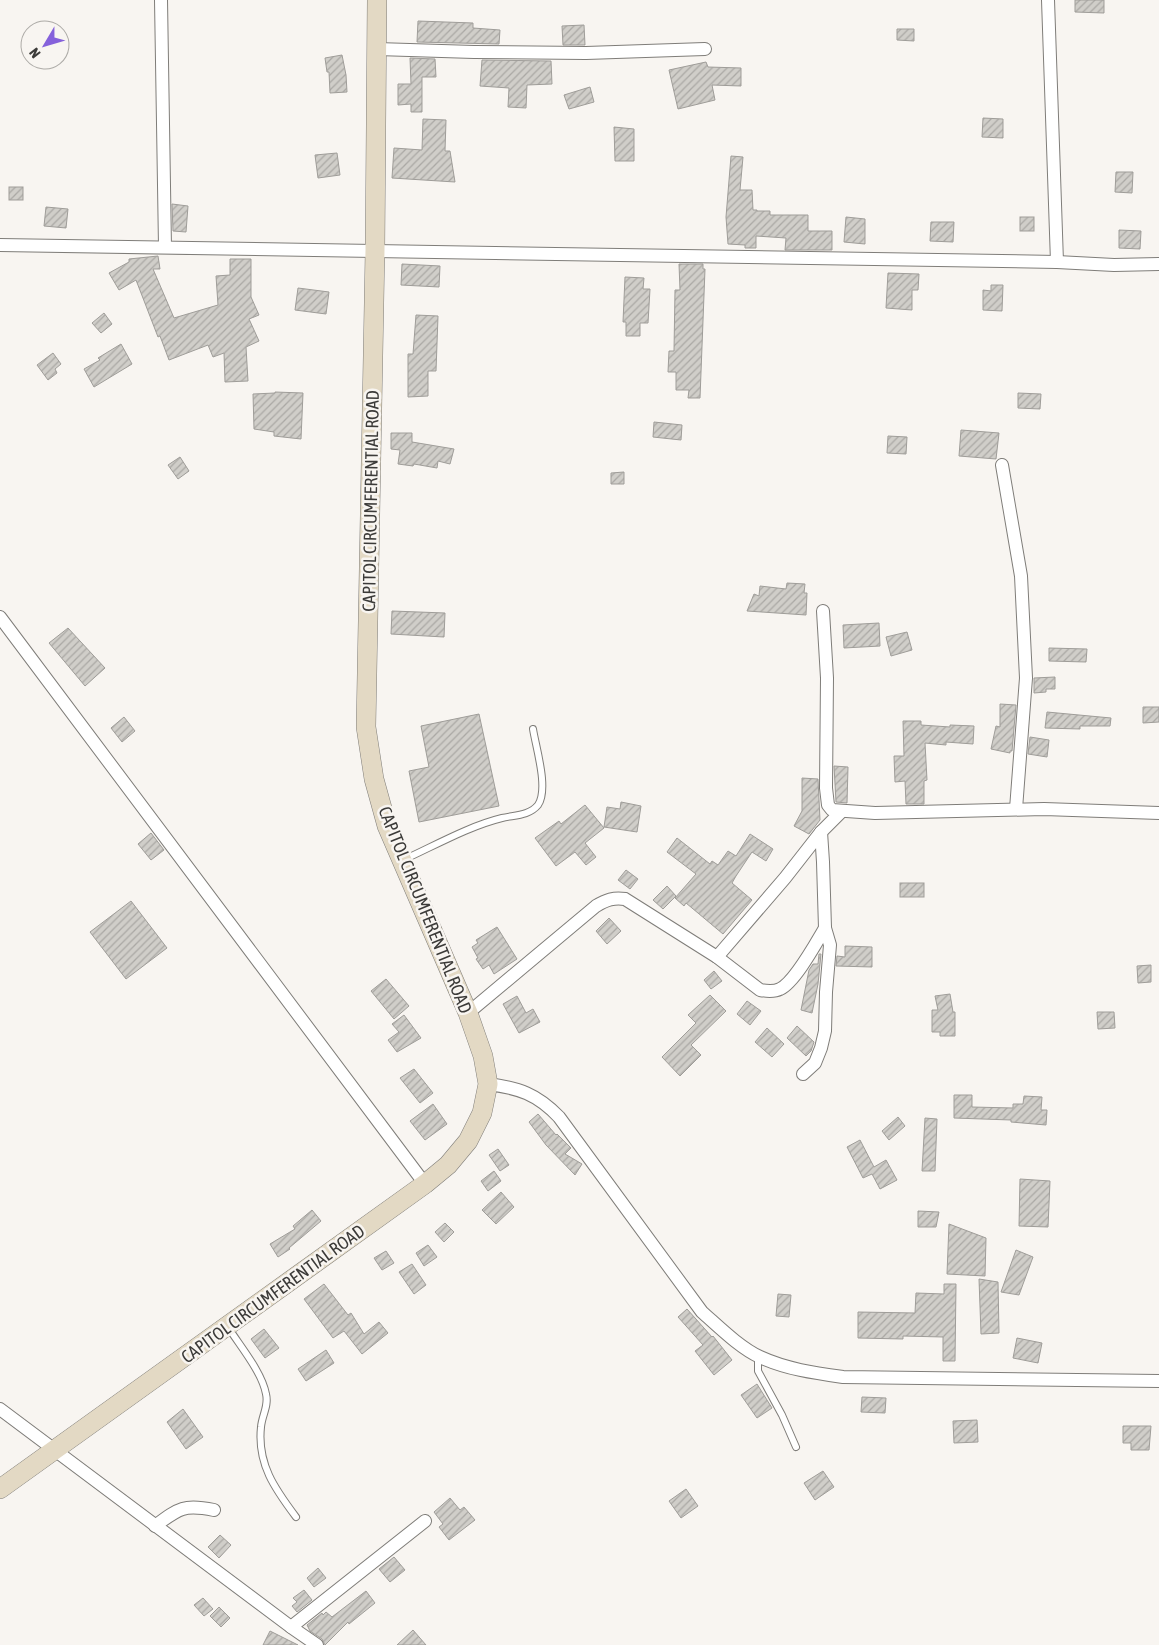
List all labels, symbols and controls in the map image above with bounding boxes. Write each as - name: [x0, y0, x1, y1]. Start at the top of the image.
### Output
- north arrow: [20, 20, 70, 70]
- text: N: [26, 45, 44, 61]
- street label: CAPITOL CIRCUMFERENTIAL ROAD: [358, 390, 383, 612]
- street label: CAPITOL CIRCUMFERENTIAL ROAD: [374, 803, 477, 1016]
- street label: CAPITOL CIRCUMFERENTIAL ROAD: [177, 1220, 368, 1367]

